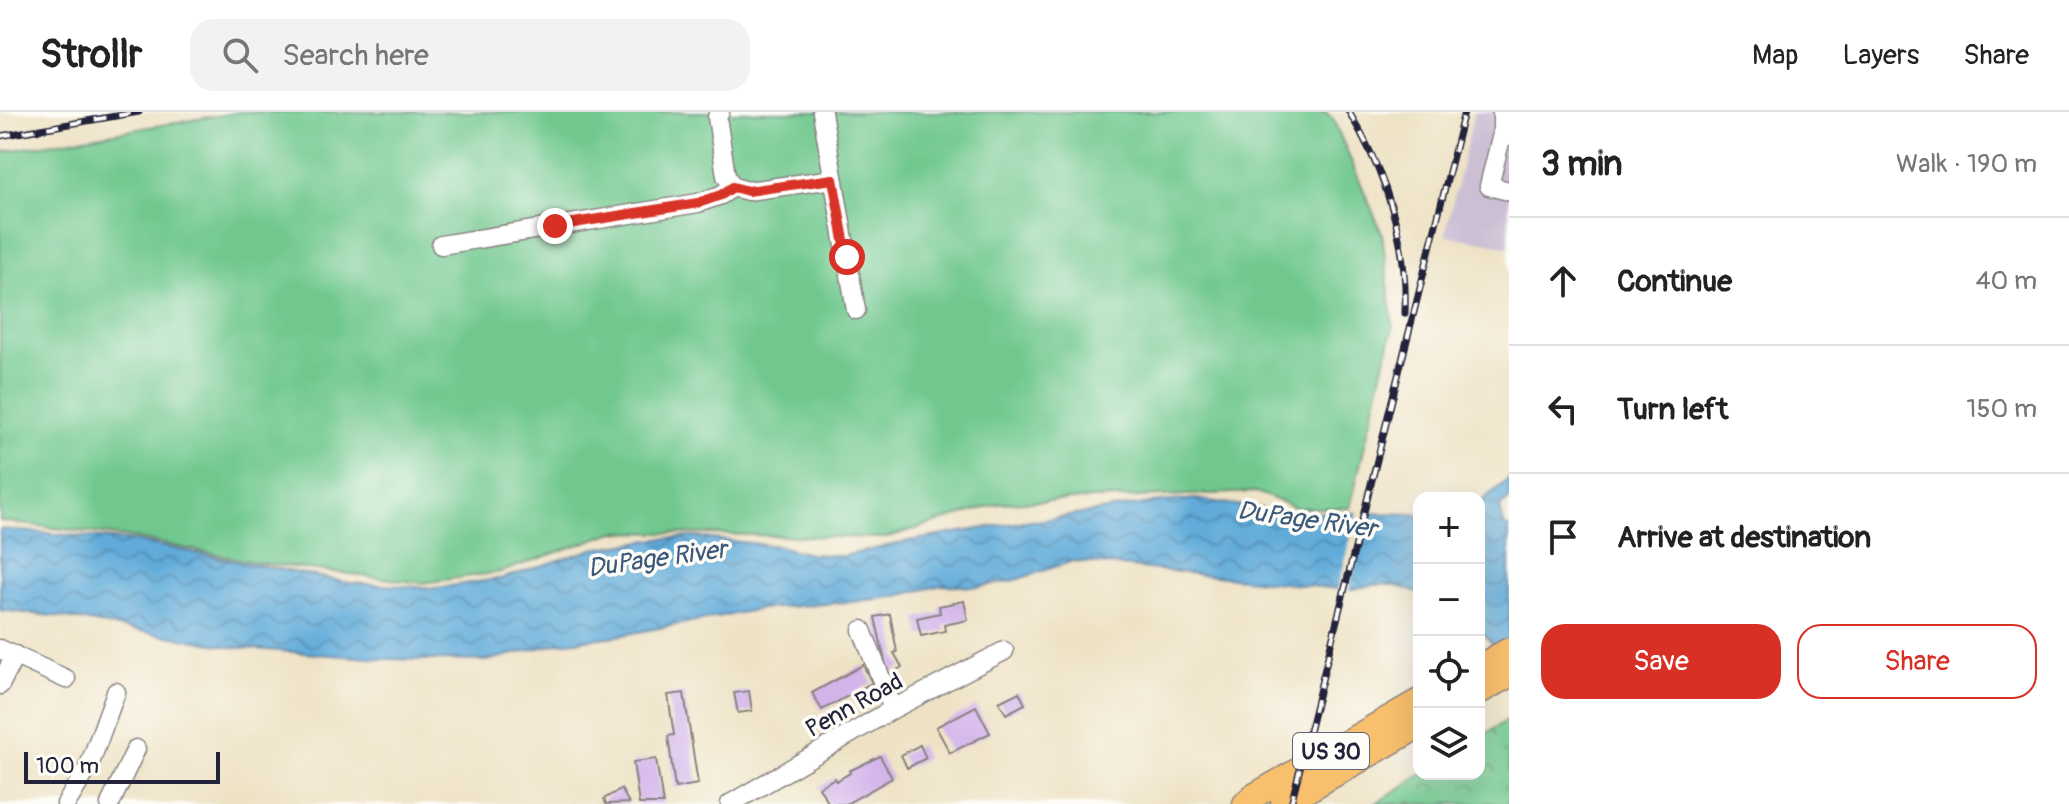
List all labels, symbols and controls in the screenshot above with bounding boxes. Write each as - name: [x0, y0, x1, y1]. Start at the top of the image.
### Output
- search box: [190, 19, 750, 91]
- text: Strollr: [40, 31, 142, 79]
- icon: search: [218, 33, 262, 77]
- text: Search here: [282, 37, 429, 74]
- text: Map: [1752, 38, 1798, 73]
- text: Layers: [1842, 38, 1919, 73]
- text: Share: [1963, 38, 2029, 73]
- text: 3 min: [1541, 143, 1623, 186]
- text: Walk · 190 m: [1896, 148, 2037, 180]
- route end: [537, 208, 573, 244]
- route start: [829, 239, 865, 275]
- icon: ahead: [1541, 259, 1585, 303]
- text: Continue: [1617, 263, 1732, 300]
- text: 40 m: [1975, 265, 2037, 297]
- icon: left: [1541, 387, 1585, 431]
- text: Turn left: [1617, 391, 1728, 428]
- text: 150 m: [1966, 393, 2037, 425]
- map controls: [1413, 492, 1485, 780]
- button: +: [1413, 492, 1485, 564]
- water label: DuPage River: [1235, 494, 1382, 546]
- icon: arrive: [1541, 515, 1585, 559]
- text: Arrive at destination: [1617, 519, 1871, 556]
- water label: DuPage River: [586, 533, 732, 585]
- button: −: [1413, 564, 1485, 636]
- button: Save: [1541, 624, 1781, 699]
- button: Share: [1797, 624, 2037, 699]
- button: locate: [1413, 636, 1485, 708]
- street label: Penn Road: [801, 667, 908, 744]
- button: layers: [1413, 708, 1485, 780]
- road number: US 30: [1293, 733, 1369, 769]
- scale bar: [24, 748, 220, 784]
- text: 100 m: [36, 752, 99, 780]

